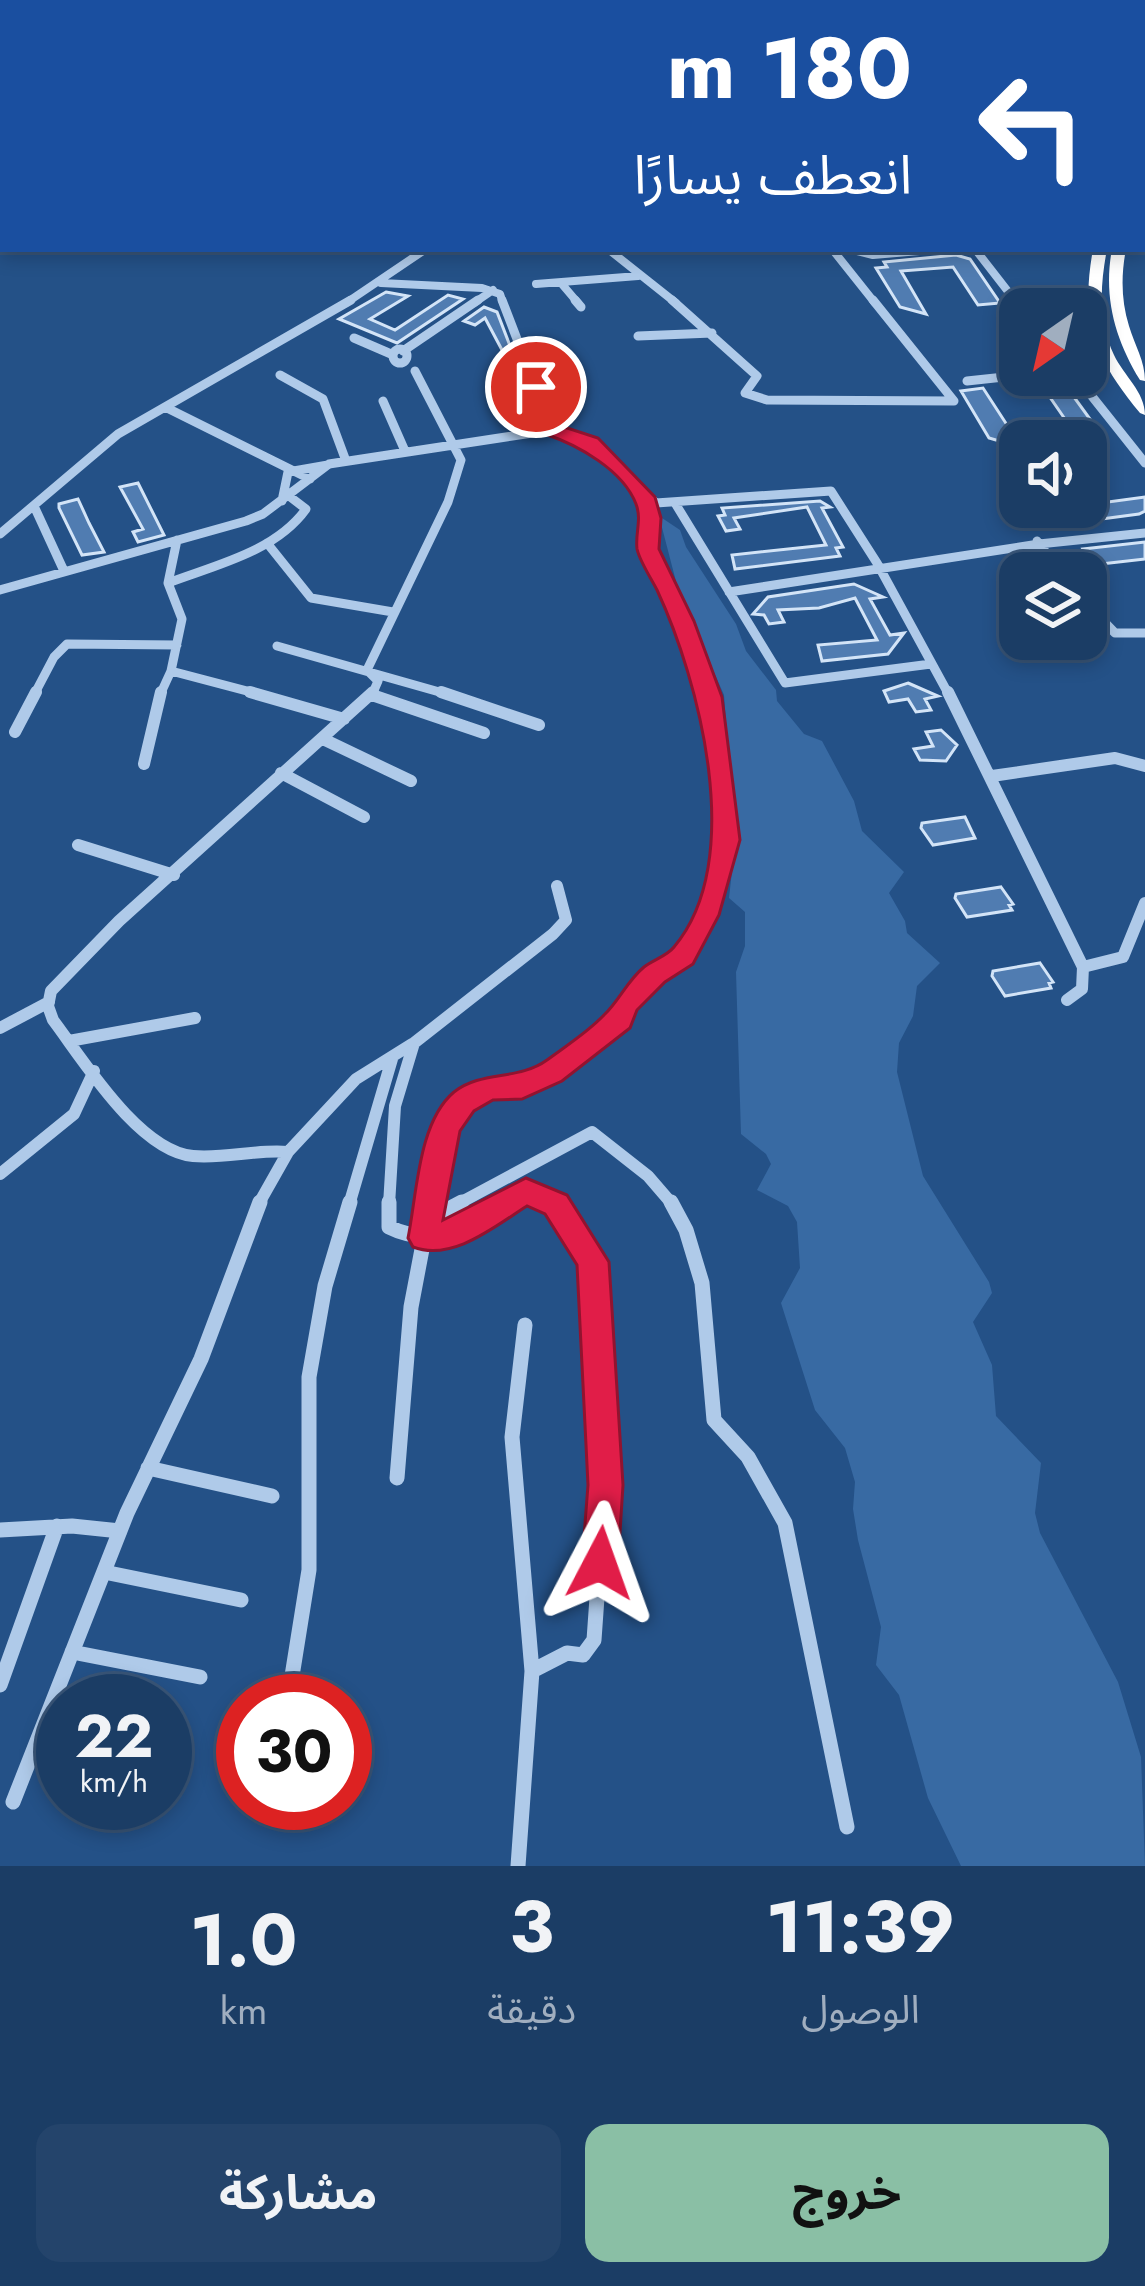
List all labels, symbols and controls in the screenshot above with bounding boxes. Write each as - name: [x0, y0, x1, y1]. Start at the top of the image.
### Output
- text: 180 m: [667, 8, 912, 130]
- icon: left: [954, 48, 1110, 204]
- text: انعطف يسارًا: [634, 136, 912, 214]
- north arrow: [999, 288, 1107, 396]
- map controls: [999, 288, 1107, 660]
- pin: [485, 336, 587, 438]
- icon: arrive: [503, 354, 569, 420]
- button: sound: [999, 420, 1107, 528]
- button: layers: [999, 552, 1107, 660]
- position arrow: [537, 1500, 663, 1626]
- speed limit sign: 30: [216, 1674, 372, 1830]
- text: 22: [75, 1693, 153, 1780]
- text: km/h: [80, 1760, 148, 1803]
- text: 3: [509, 1875, 554, 1979]
- text: 11:39: [766, 1875, 955, 1979]
- text: 1.0: [190, 1888, 297, 1992]
- text: دقيقة: [487, 1981, 576, 2038]
- text: الوصول: [801, 1981, 920, 2038]
- text: km: [220, 1982, 267, 2039]
- button: مشاركة: [36, 2124, 561, 2262]
- button: خروج: [585, 2124, 1109, 2262]

